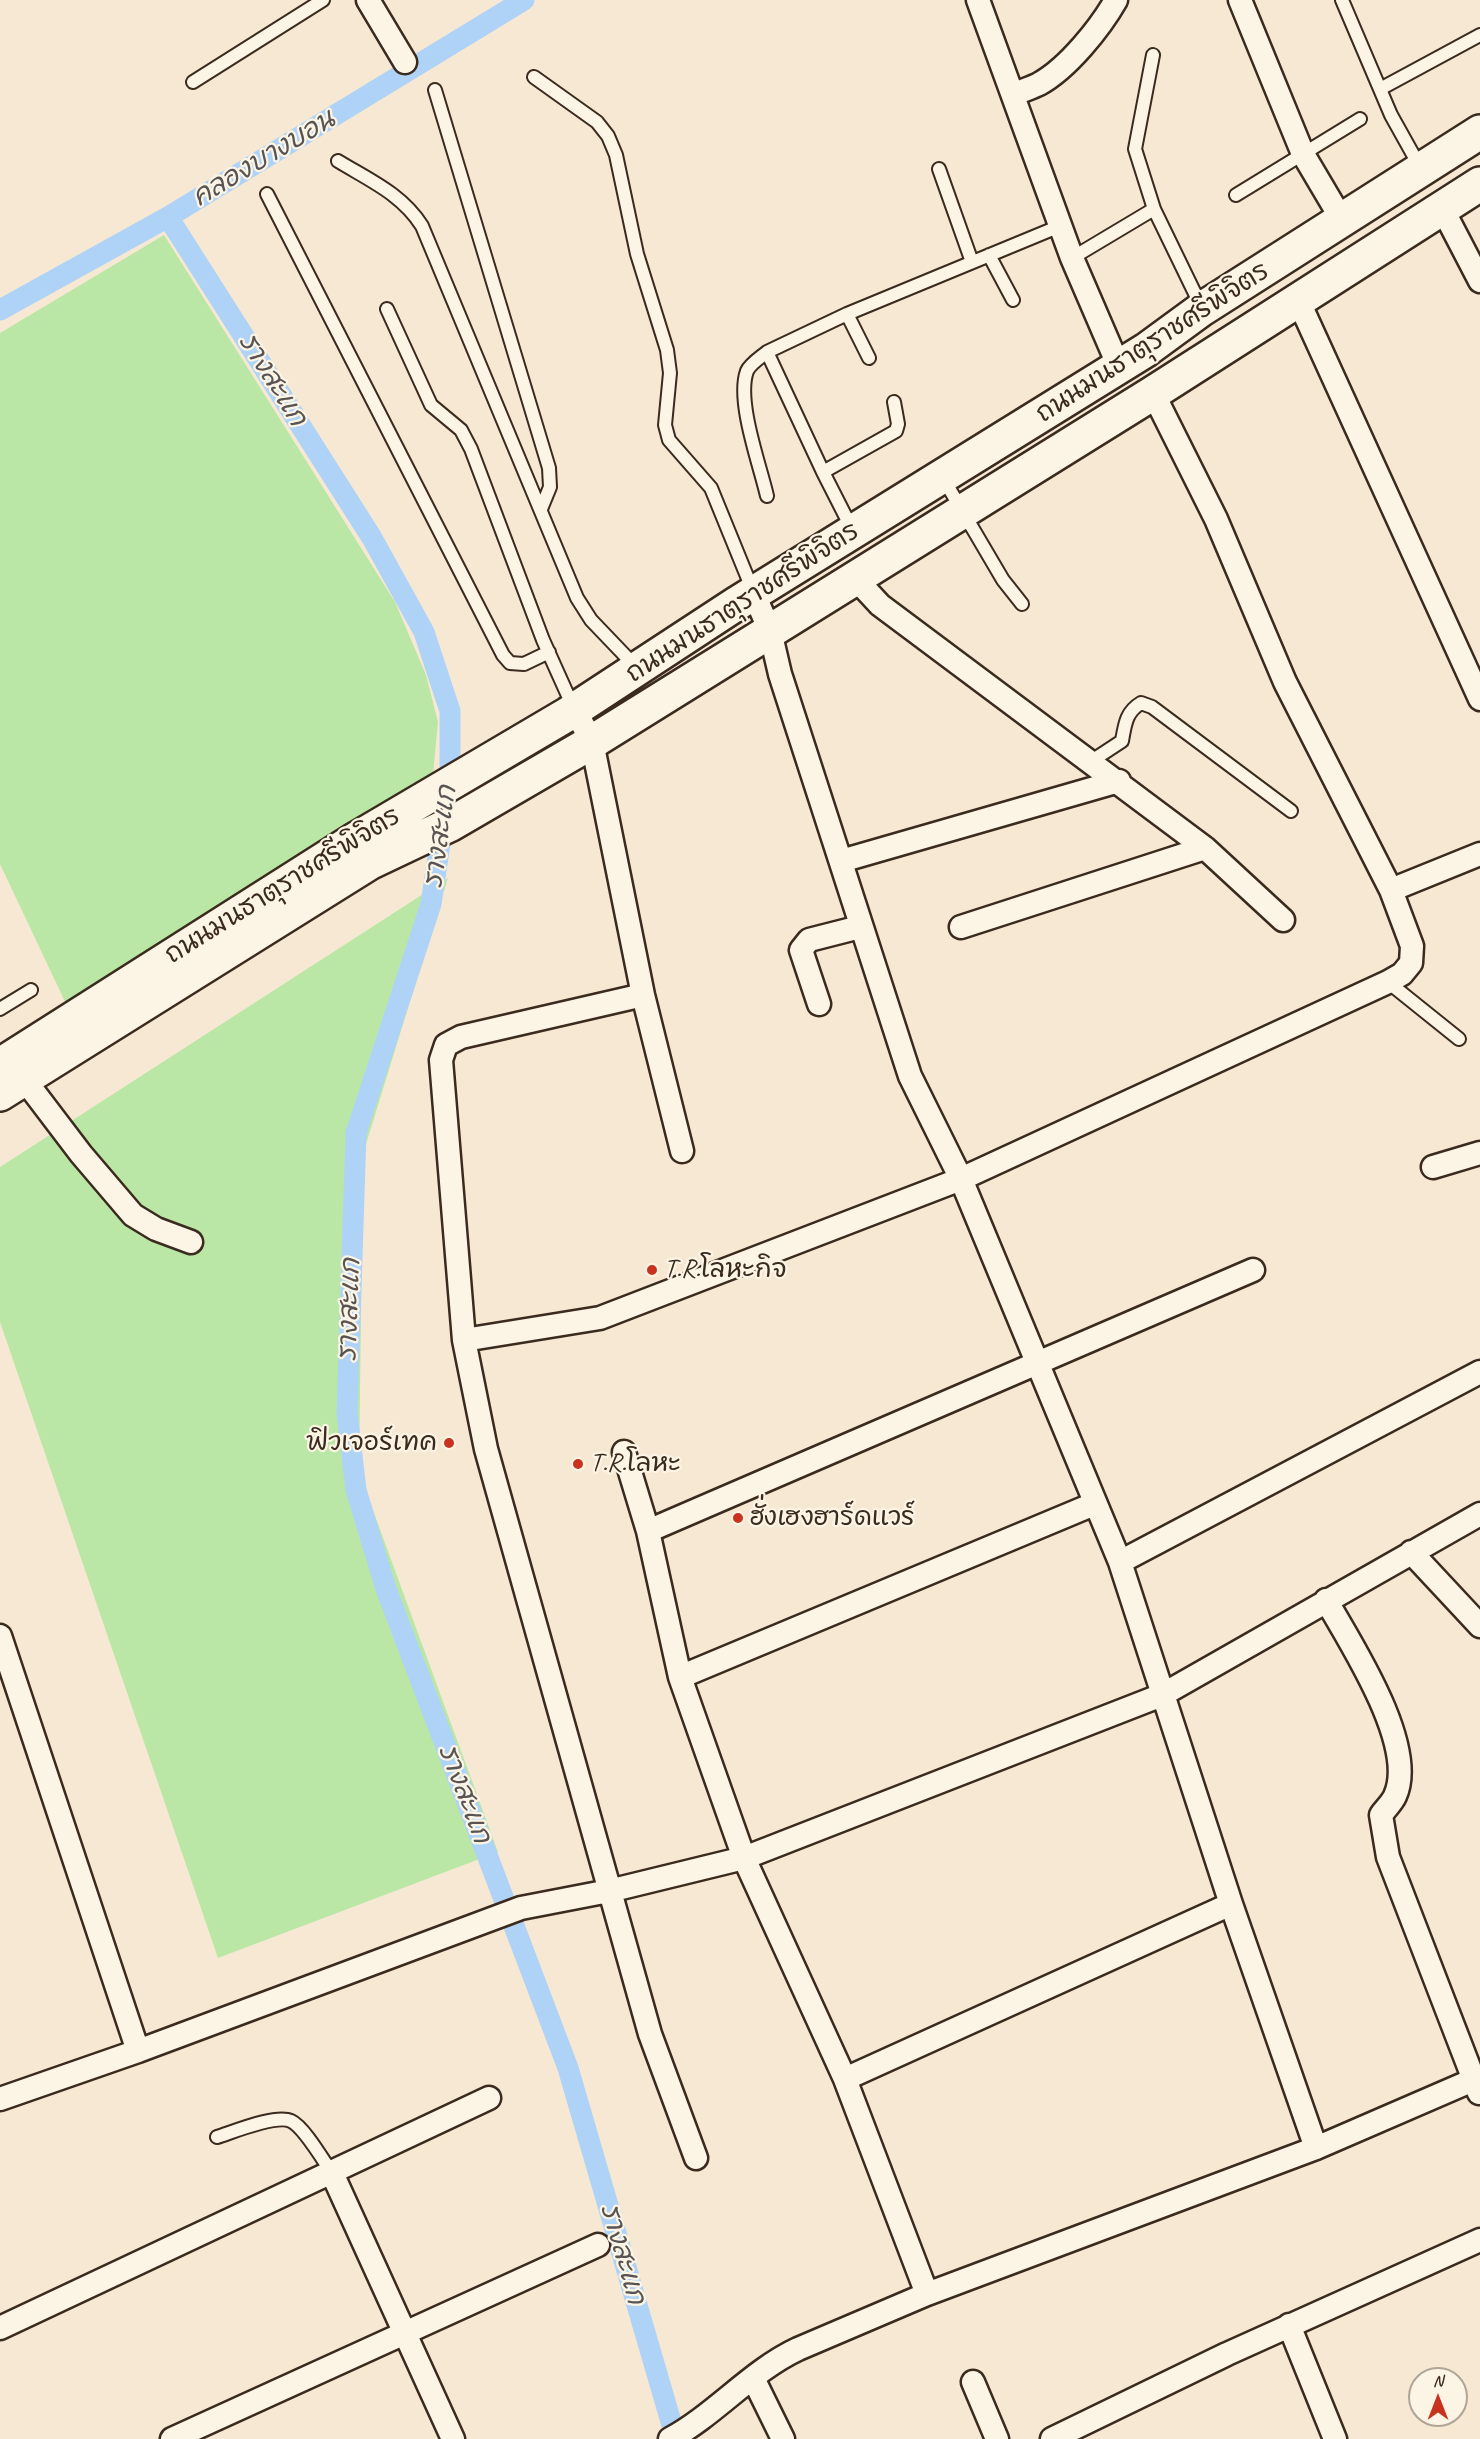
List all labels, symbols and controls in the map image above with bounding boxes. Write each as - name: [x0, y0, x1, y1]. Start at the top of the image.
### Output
- water label: คลองบางบอน: [187, 104, 341, 214]
- street label: ถนนมนธาตุราชศรีพิจิตร: [1031, 256, 1275, 430]
- water label: รางสะแก: [231, 327, 313, 433]
- street label: ถนนมนธาตุราชศรีพิจิตร: [621, 516, 865, 690]
- water label: รางสะแก: [418, 783, 464, 891]
- street label: ถนนมนธาตุราชศรีพิจิตร: [160, 801, 406, 971]
- place label: T.R.โลหะกิจ: [664, 1254, 786, 1286]
- water label: รางสะแก: [332, 1258, 368, 1362]
- marker: T.R.โลหะกิจ: [645, 1263, 659, 1277]
- place label: ฟิวเจอร์เทค: [306, 1427, 437, 1459]
- marker: ฟิวเจอร์เทค: [442, 1436, 456, 1450]
- place label: T.R.โลหะ: [590, 1448, 681, 1480]
- marker: T.R.โลหะ: [571, 1457, 585, 1471]
- place label: ฮั่งเฮงฮาร์ดแวร์: [750, 1502, 915, 1534]
- marker: ฮั่งเฮงฮาร์ดแวร์: [731, 1511, 745, 1525]
- water label: รางสะแก: [430, 1740, 498, 1848]
- water label: รางสะแก: [592, 2200, 652, 2308]
- north arrow: [1408, 2367, 1468, 2427]
- text: N: [1433, 2371, 1443, 2391]

